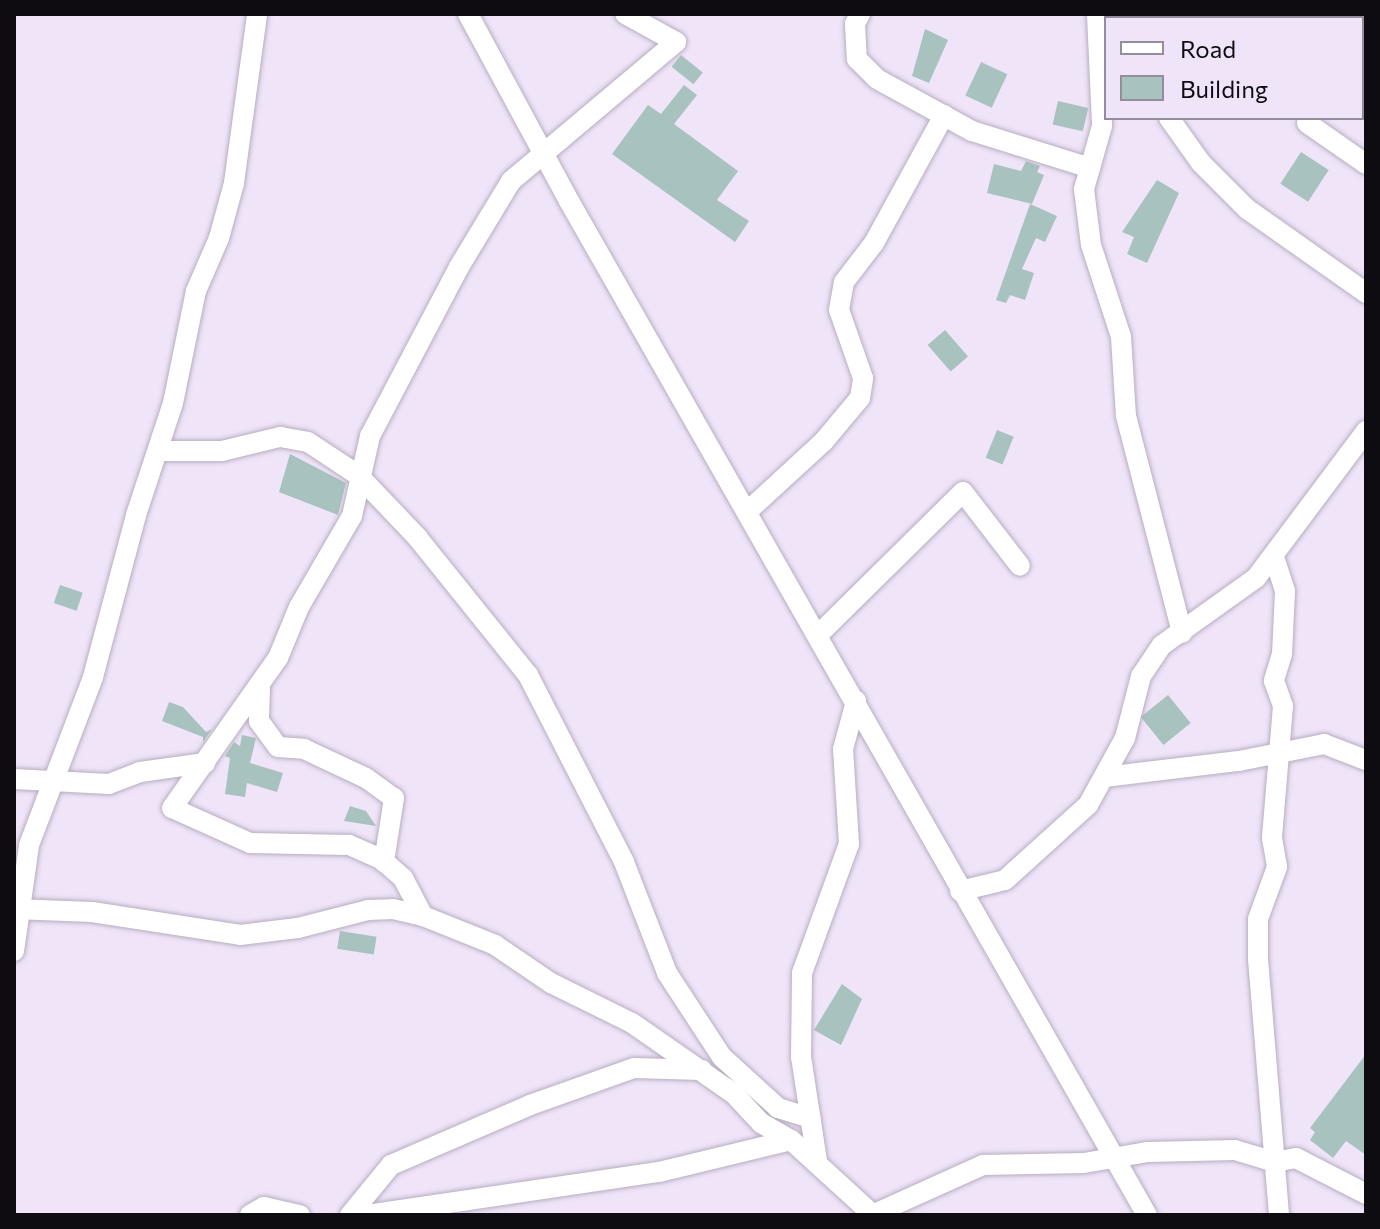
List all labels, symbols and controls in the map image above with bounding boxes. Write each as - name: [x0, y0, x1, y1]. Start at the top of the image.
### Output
- legend: [1104, 16, 1364, 120]
- text: Road: [1180, 34, 1236, 63]
- text: Building: [1180, 74, 1268, 103]

